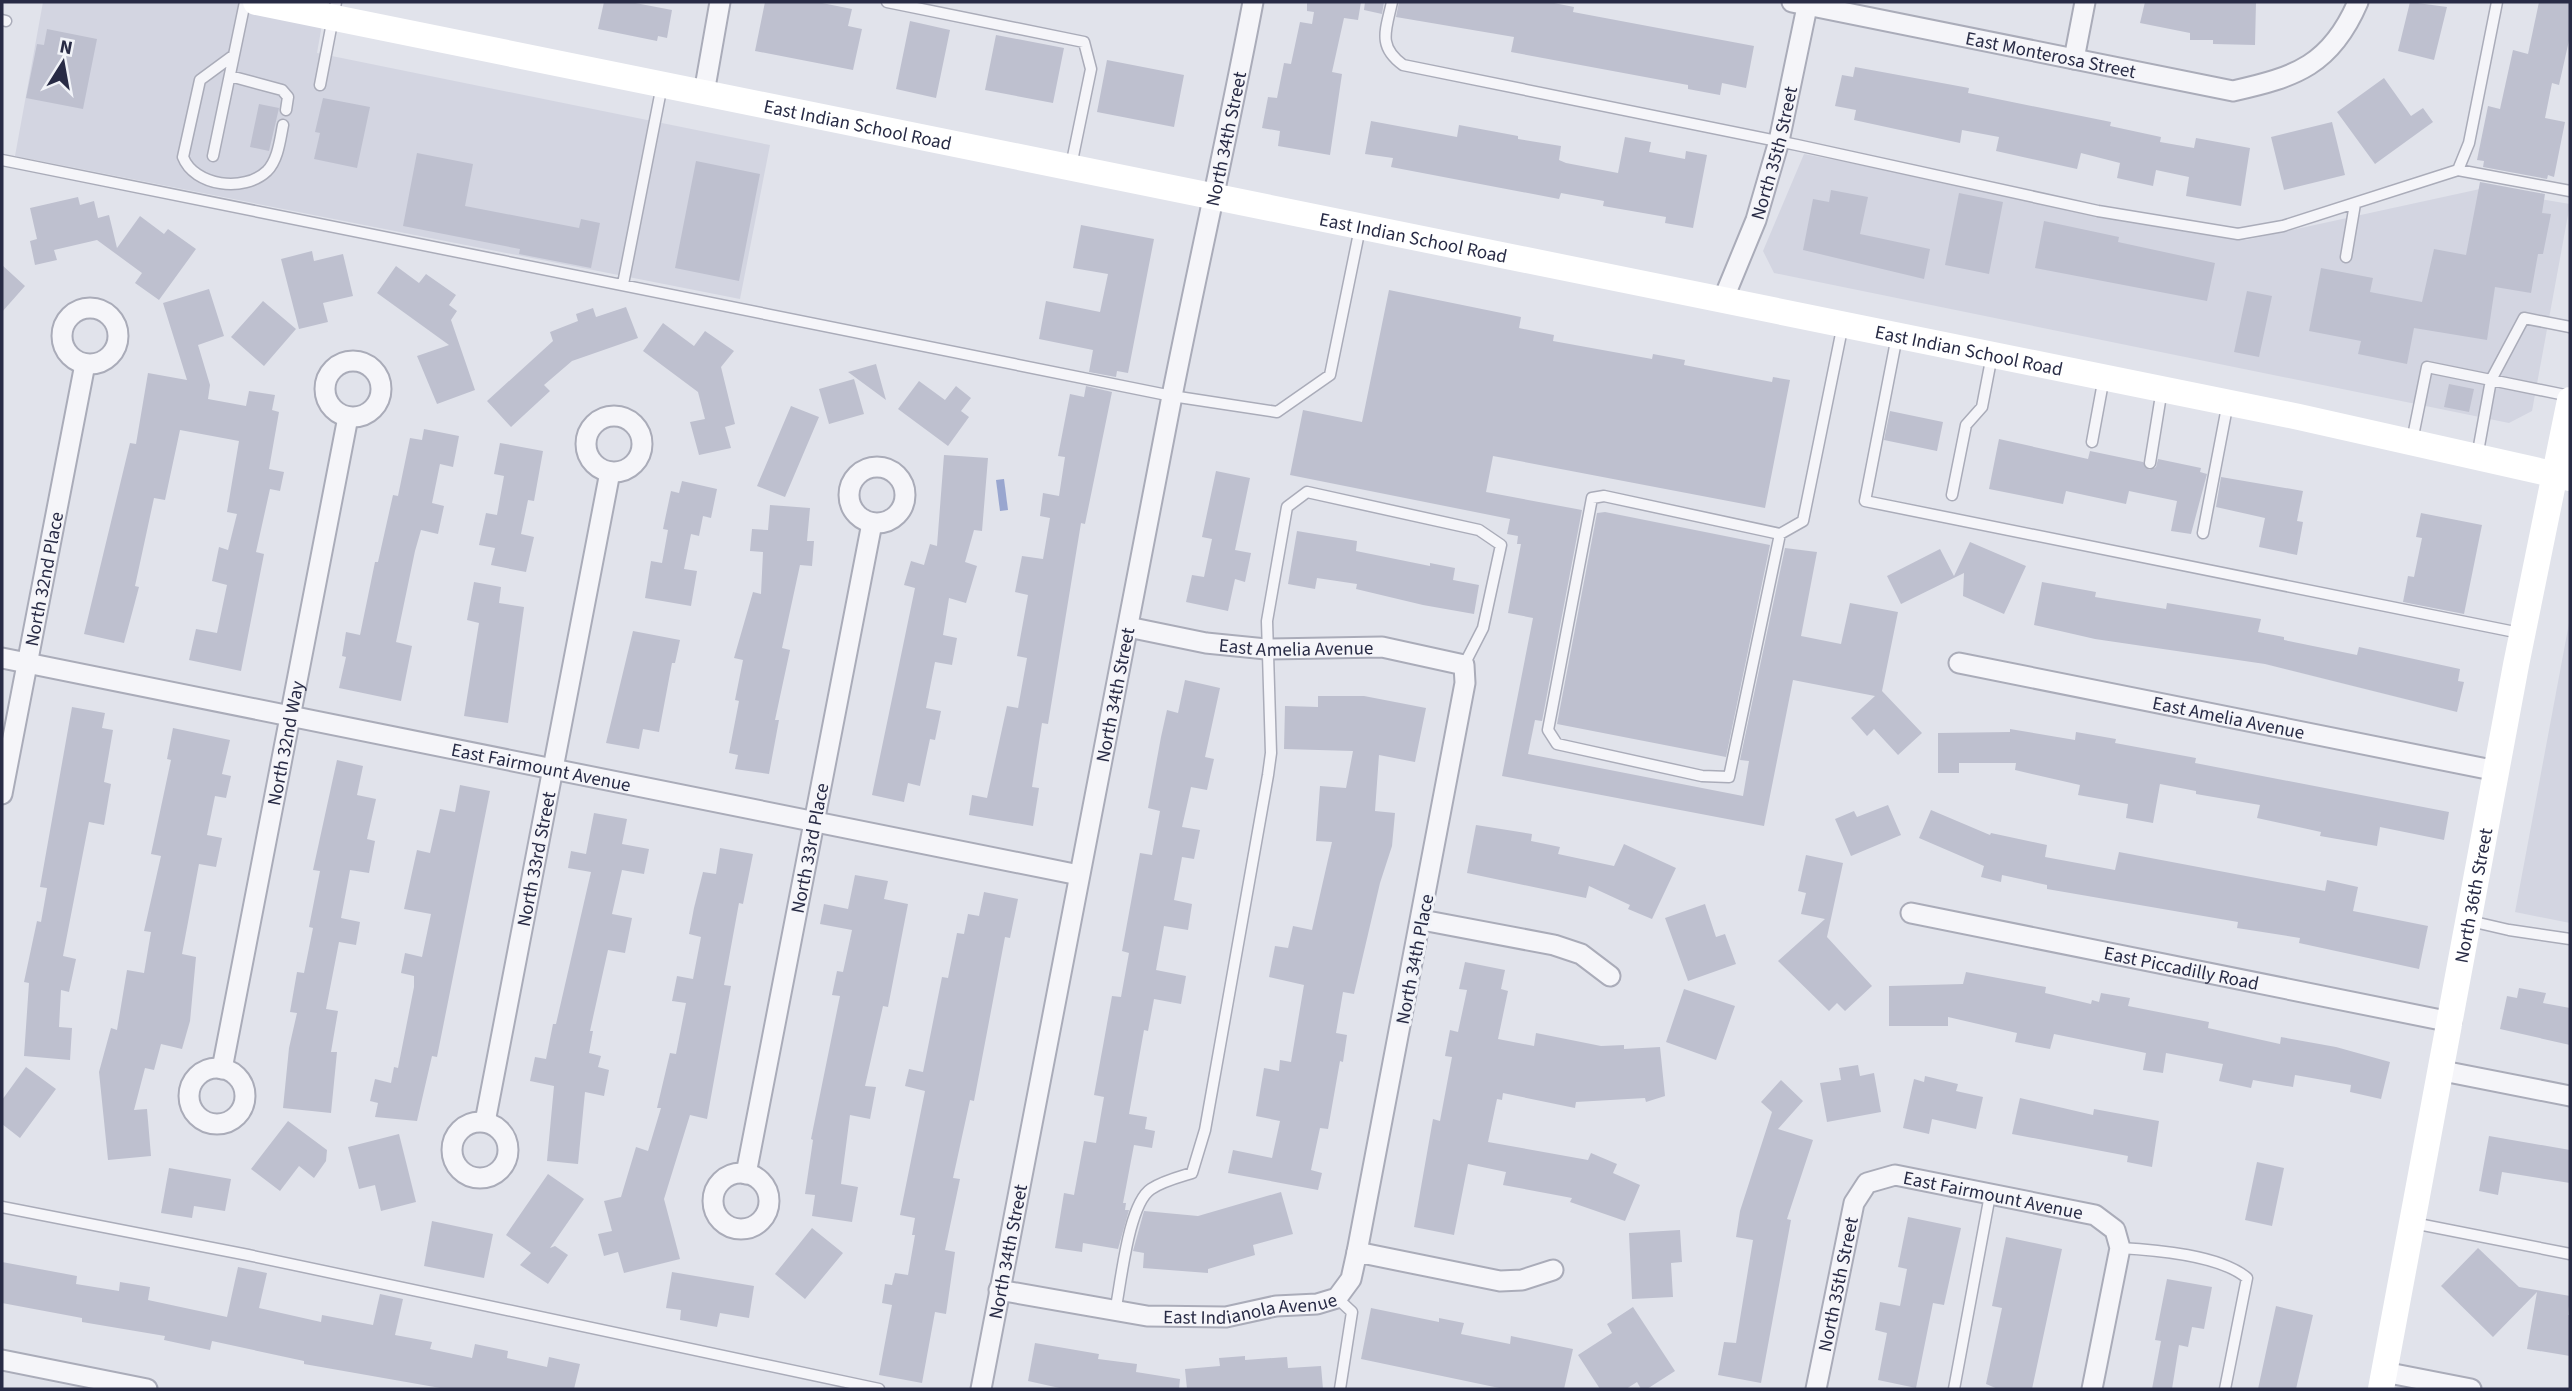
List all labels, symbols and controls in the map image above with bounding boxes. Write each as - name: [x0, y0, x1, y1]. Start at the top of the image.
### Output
- street label: East Monterosa Street: [1963, 25, 2139, 86]
- north arrow: [28, 28, 98, 98]
- text: N: [57, 33, 75, 62]
- street label: North 34th Street: [1200, 69, 1254, 209]
- street label: North 35th Street: [1745, 84, 1805, 223]
- street label: East Indian School Road: [761, 93, 954, 158]
- street label: East Indian School Road: [1317, 206, 1509, 271]
- street label: East Indian School Road: [1872, 319, 2065, 384]
- street label: North 32nd Place: [19, 510, 71, 649]
- street label: North 34th Street: [1090, 625, 1142, 765]
- street label: East Amelia Avenue: [1218, 632, 1374, 664]
- street label: North 32nd Way: [261, 679, 312, 808]
- street label: East Amelia Avenue: [2150, 690, 2307, 747]
- street label: East Fairmount Avenue: [449, 737, 633, 799]
- street label: North 33rd Place: [785, 781, 836, 916]
- street label: North 33rd Street: [511, 789, 563, 929]
- street label: North 36th Street: [2449, 825, 2500, 966]
- street label: North 34th Place: [1390, 892, 1441, 1027]
- street label: East Piccadilly Road: [2101, 940, 2261, 998]
- street label: East Fairmount Avenue: [1901, 1165, 2085, 1227]
- street label: North 34th Street: [983, 1181, 1035, 1322]
- street label: North 35th Street: [1812, 1214, 1866, 1354]
- street label: East Indianola Avenue: [1163, 1287, 1341, 1332]

